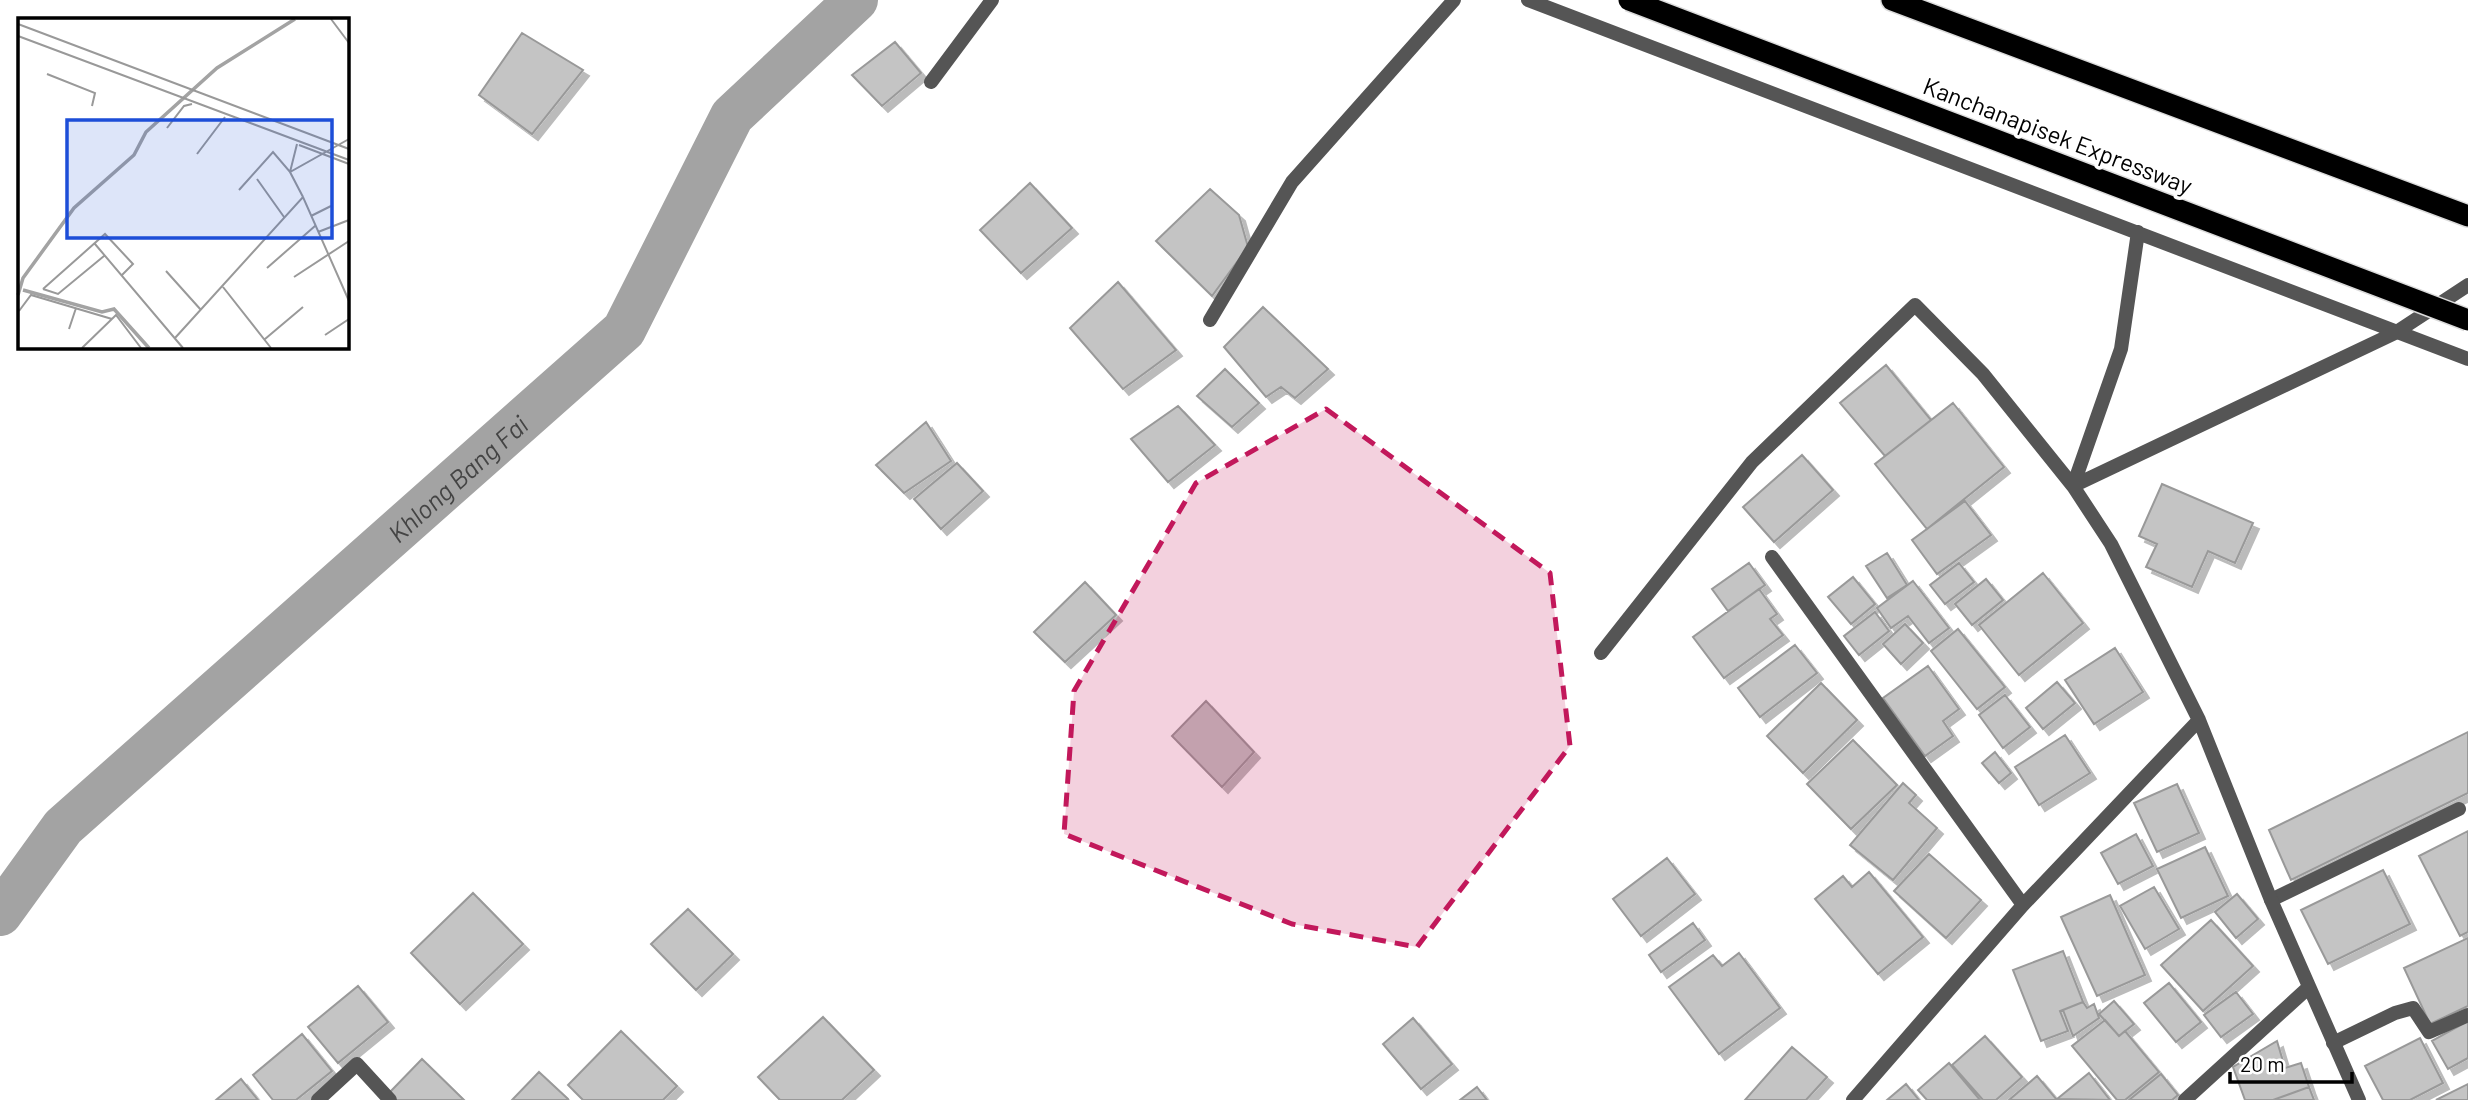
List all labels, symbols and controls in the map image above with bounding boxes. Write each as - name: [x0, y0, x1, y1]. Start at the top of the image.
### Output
- inset map: [18, 18, 348, 348]
- street label: Kanchanapisek Expressway: [1919, 70, 2197, 200]
- water label: Khlong Bang Fai: [381, 407, 534, 548]
- scale bar: [2230, 1040, 2352, 1084]
- text: 20 m: [2240, 1051, 2285, 1076]

